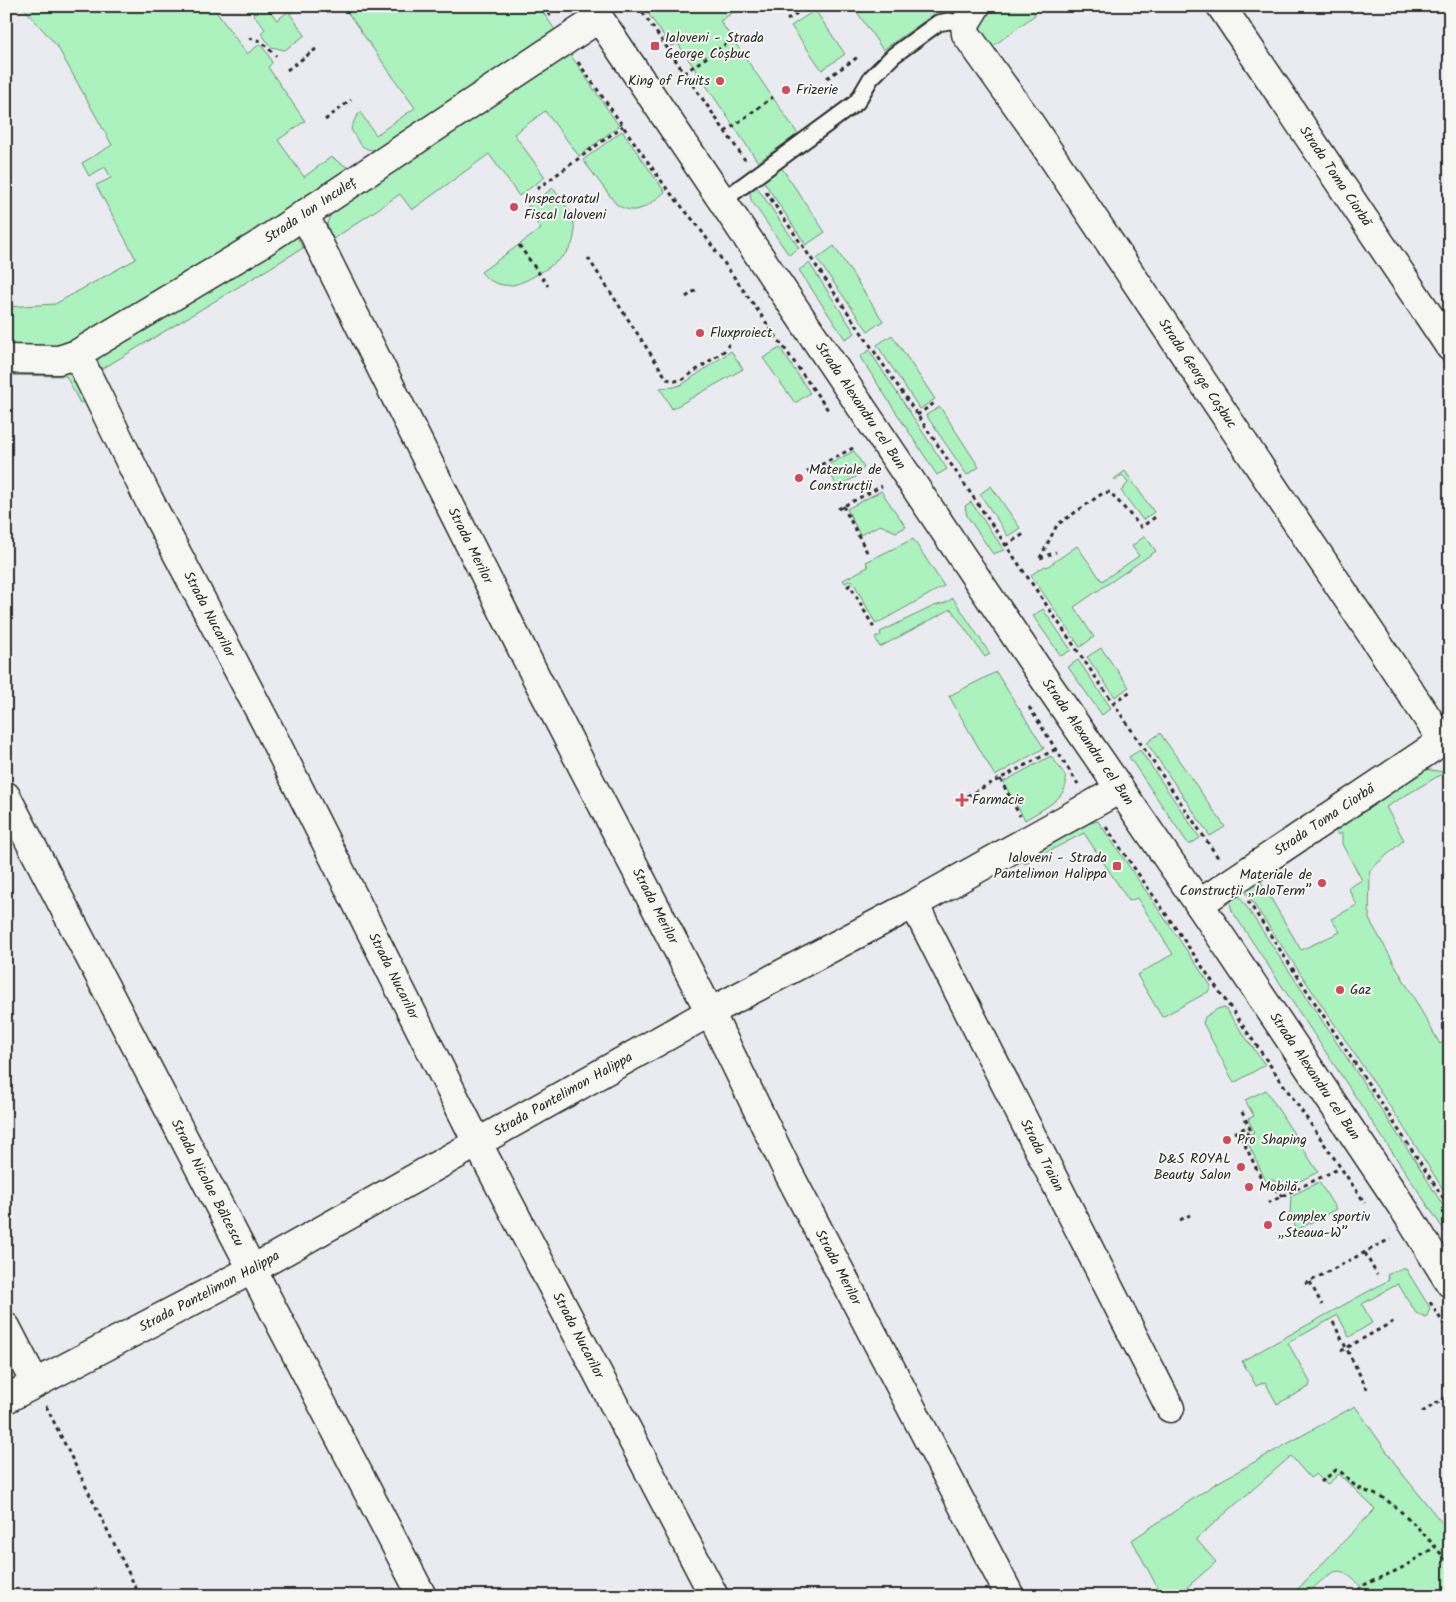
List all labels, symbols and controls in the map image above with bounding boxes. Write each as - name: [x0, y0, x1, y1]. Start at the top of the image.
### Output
- place label: Ialoveni - Strada George Coșbuc: [665, 27, 764, 65]
- marker: Ialoveni - Strada George Coșbuc: [649, 40, 661, 52]
- place label: King of Fruits: [628, 70, 710, 92]
- marker: King of Fruits: [714, 75, 726, 87]
- place label: Frizerie: [796, 79, 839, 101]
- marker: Frizerie: [780, 84, 792, 96]
- street label: Strada Toma Ciorbă: [1293, 121, 1378, 232]
- street label: Strada Ion Inculeț: [260, 171, 362, 249]
- place label: Inspectoratul Fiscal Ialoveni: [524, 188, 607, 226]
- marker: Inspectoratul Fiscal Ialoveni: [508, 201, 520, 213]
- street label: Strada George Coșbuc: [1152, 314, 1242, 433]
- place label: Fluxproiect: [710, 322, 773, 344]
- marker: Fluxproiect: [694, 327, 706, 339]
- street label: Strada Alexandru cel Bun: [809, 337, 911, 474]
- place label: Materiale de Construcții: [809, 459, 882, 497]
- marker: Materiale de Construcții: [793, 472, 805, 484]
- street label: Strada Merilor: [442, 504, 499, 589]
- street label: Strada Nucarilor: [177, 567, 241, 663]
- street label: Strada Alexandru cel Bun: [1036, 674, 1139, 810]
- street label: Strada Toma Ciorbă: [1270, 778, 1380, 862]
- place label: Farmacie: [972, 789, 1025, 811]
- marker: Farmacie: [956, 794, 968, 806]
- place label: Ialoveni - Strada Pantelimon Halippa: [994, 847, 1107, 885]
- marker: Ialoveni - Strada Pantelimon Halippa: [1111, 860, 1123, 872]
- street label: Strada Merilor: [626, 864, 685, 949]
- place label: Materiale de Construcții „IaloTerm”: [1180, 864, 1313, 902]
- marker: Materiale de Construcții „IaloTerm”: [1316, 877, 1328, 889]
- street label: Strada Nucarilor: [362, 929, 425, 1025]
- place label: Gaz: [1350, 979, 1371, 1001]
- marker: Gaz: [1334, 984, 1346, 996]
- street label: Strada Alexandru cel Bun: [1264, 1008, 1366, 1145]
- street label: Strada Pantelimon Halippa: [489, 1047, 637, 1143]
- street label: Strada Nicolae Bălcescu: [165, 1115, 250, 1251]
- street label: Strada Traian: [1014, 1115, 1069, 1196]
- place label: Pro Shaping: [1237, 1129, 1307, 1151]
- marker: Pro Shaping: [1221, 1134, 1233, 1146]
- place label: D&S ROYAL Beauty Salon: [1154, 1148, 1231, 1186]
- marker: D&S ROYAL Beauty Salon: [1235, 1161, 1247, 1173]
- place label: Mobilă: [1259, 1176, 1298, 1198]
- marker: Mobilă: [1243, 1181, 1255, 1193]
- place label: Complex sportiv „Steaua-W”: [1278, 1206, 1370, 1244]
- marker: Complex sportiv „Steaua-W”: [1262, 1219, 1274, 1231]
- street label: Strada Merilor: [809, 1225, 868, 1310]
- street label: Strada Pantelimon Halippa: [135, 1245, 284, 1338]
- street label: Strada Nucarilor: [546, 1288, 610, 1384]

